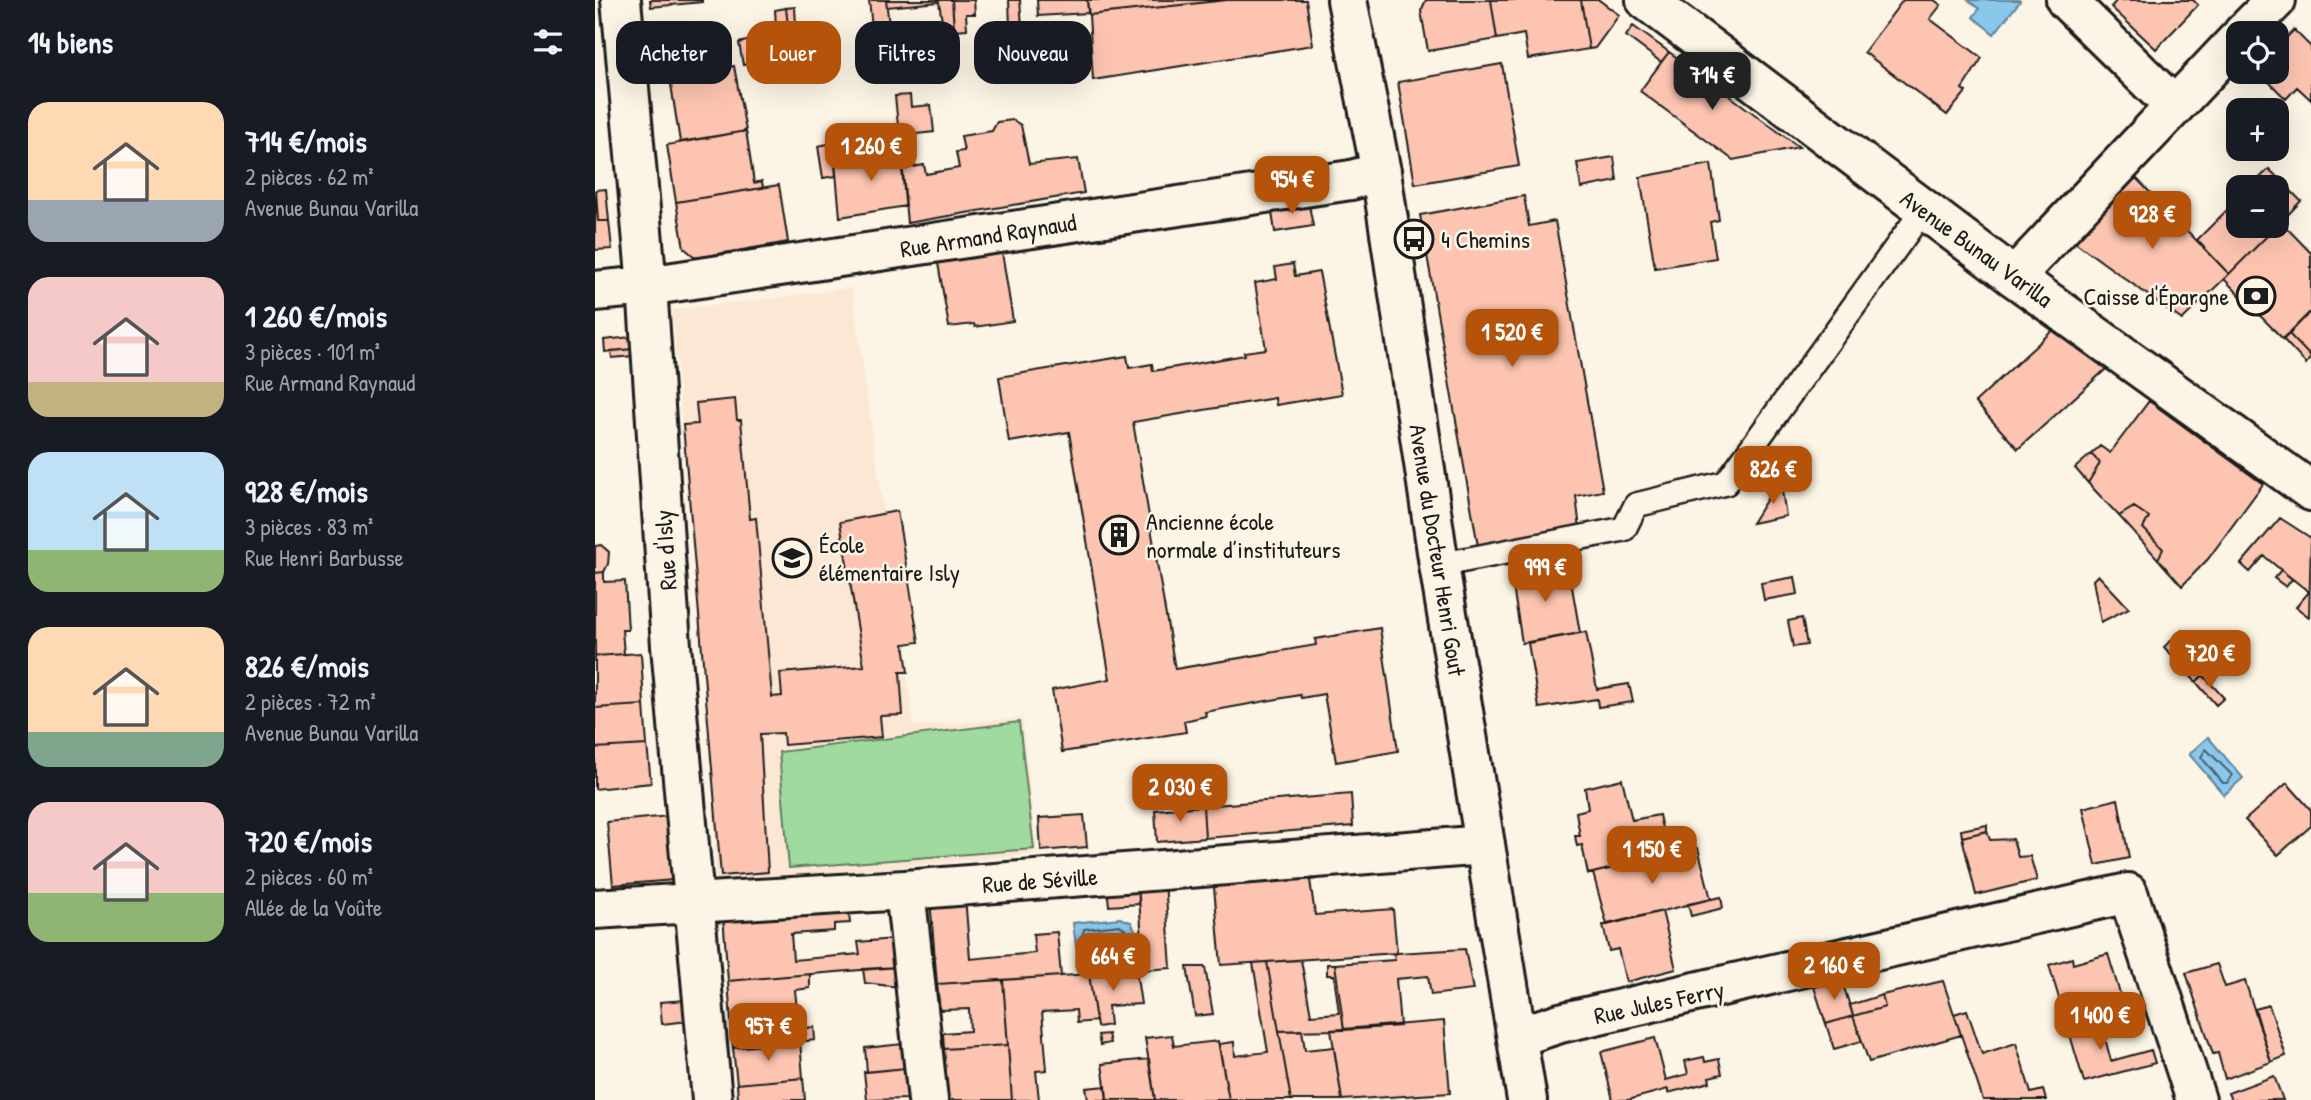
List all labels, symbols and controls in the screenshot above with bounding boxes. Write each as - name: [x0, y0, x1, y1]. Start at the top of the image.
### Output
- chip: Acheter: [616, 21, 732, 84]
- chip: Louer: [746, 21, 841, 84]
- chip: Filtres: [855, 21, 960, 84]
- chip: Nouveau: [974, 21, 1092, 84]
- map controls: [2226, 21, 2289, 238]
- button: locate: [2226, 21, 2289, 84]
- text: 14 biens: [28, 22, 113, 62]
- icon: filters: [529, 23, 567, 61]
- pin: 714 €: [1663, 52, 1761, 112]
- text: 714 €: [1690, 59, 1734, 90]
- button: +: [2226, 98, 2289, 161]
- text: 714 €/mois: [245, 121, 367, 161]
- pin: 1 260 €: [806, 124, 936, 183]
- icon: home: [84, 130, 168, 214]
- text: 1 260 €: [841, 130, 901, 161]
- pin: 954 €: [1243, 156, 1341, 216]
- text: 2 pièces · 62 m²: [245, 161, 373, 192]
- text: 954 €: [1270, 163, 1314, 194]
- button: −: [2226, 175, 2289, 238]
- street label: Avenue Bunau Varilla: [1894, 182, 2060, 314]
- pin: 928 €: [2103, 191, 2201, 251]
- text: Avenue Bunau Varilla: [245, 192, 418, 223]
- text: 928 €: [2129, 198, 2175, 229]
- street label: Rue Armand Raynaud: [898, 205, 1078, 265]
- bus stop icon: 4 Chemins: [1393, 218, 1435, 260]
- place label: 4 Chemins: [1441, 223, 1530, 255]
- bank icon: Caisse d'Épargne: [2235, 275, 2277, 317]
- place label: Caisse d'Épargne: [2084, 280, 2229, 312]
- text: 1 260 €/mois: [245, 296, 387, 336]
- icon: home: [84, 305, 168, 389]
- pin: 1 520 €: [1447, 310, 1577, 369]
- text: 1 520 €: [1482, 316, 1542, 347]
- text: 3 pièces · 101 m²: [245, 336, 380, 367]
- text: Rue Armand Raynaud: [245, 367, 415, 398]
- street label: Avenue du Docteur Henri Gout: [1402, 422, 1474, 679]
- pin: 826 €: [1724, 447, 1822, 506]
- text: 826 €: [1750, 453, 1796, 484]
- text: 928 €/mois: [245, 471, 368, 511]
- icon: home: [84, 480, 168, 564]
- place label: Ancienne école normale d’instituteurs: [1146, 505, 1340, 565]
- street label: Rue d'Isly: [646, 509, 684, 591]
- text: 3 pièces · 83 m²: [245, 511, 373, 542]
- building icon: Ancienne école normale d’instituteurs: [1098, 514, 1140, 556]
- place label: École élémentaire Isly: [819, 528, 960, 588]
- school or university icon: École élémentaire Isly: [771, 537, 813, 579]
- text: Rue Henri Barbusse: [245, 542, 404, 573]
- pin: 999 €: [1496, 544, 1594, 604]
- text: 999 €: [1524, 551, 1566, 582]
- pin: 720 €: [2161, 630, 2259, 690]
- text: 720 €: [2186, 637, 2234, 668]
- text: 826 €/mois: [245, 646, 369, 686]
- icon: home: [84, 655, 168, 739]
- text: 2 pièces · 72 m²: [245, 686, 376, 717]
- text: Avenue Bunau Varilla: [245, 717, 418, 748]
- pin: 2 030 €: [1115, 764, 1245, 824]
- text: 2 030 €: [1148, 771, 1212, 802]
- text: 720 €/mois: [245, 821, 372, 861]
- pin: 1 150 €: [1587, 826, 1717, 886]
- icon: home: [84, 830, 168, 914]
- text: 1 150 €: [1623, 833, 1681, 864]
- street label: Rue de Séville: [981, 860, 1099, 900]
- text: 2 pièces · 60 m²: [245, 861, 373, 892]
- text: Allée de la Voûte: [245, 892, 382, 923]
- pin: 664 €: [1064, 934, 1162, 993]
- text: 664 €: [1091, 940, 1135, 971]
- pin: 2 160 €: [1769, 942, 1899, 1002]
- text: 2 160 €: [1804, 949, 1864, 980]
- street label: Rue Jules Ferry: [1591, 973, 1727, 1031]
- pin: 1 400 €: [2035, 992, 2165, 1052]
- text: 1 400 €: [2070, 999, 2130, 1030]
- pin: 957 €: [719, 1004, 817, 1063]
- text: 957 €: [745, 1010, 791, 1041]

